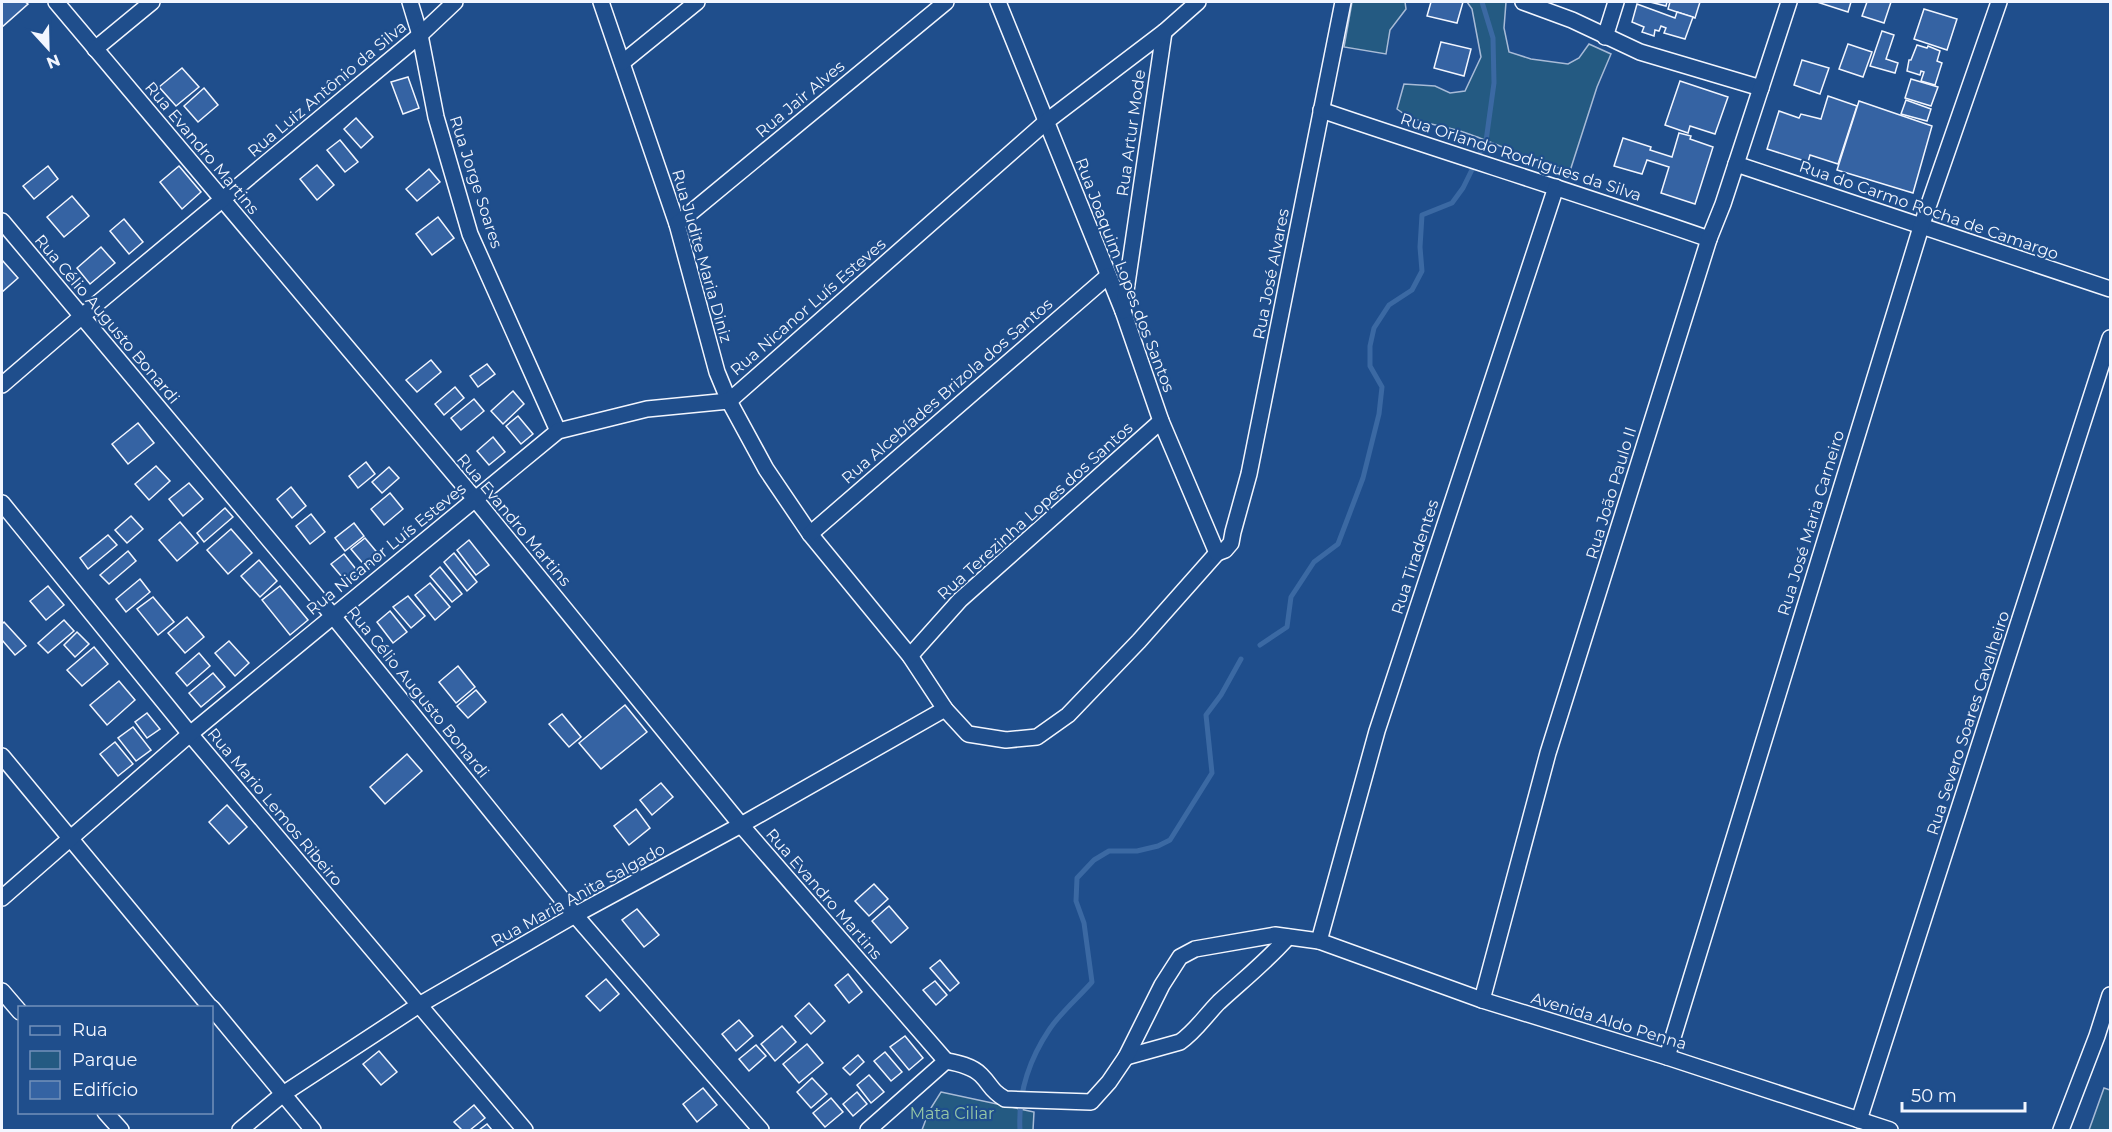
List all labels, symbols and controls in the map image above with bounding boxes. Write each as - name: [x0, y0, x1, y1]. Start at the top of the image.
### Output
- street label: Rua Luiz Antônio da Silva: [244, 17, 410, 161]
- north arrow: [18, 18, 78, 78]
- text: N: [44, 50, 63, 73]
- street label: Rua Jair Alves: [752, 56, 848, 142]
- street label: Rua Artur Mode: [1113, 68, 1149, 198]
- street label: Rua Evandro Martins: [141, 78, 263, 218]
- street label: Rua Orlando Rodrigues da Silva: [1398, 109, 1644, 205]
- street label: Rua Jorge Soares: [446, 113, 506, 251]
- street label: Rua Joaquim Lopes dos Santos: [1071, 155, 1179, 395]
- street label: Rua do Carmo Rocha de Camargo: [1797, 157, 2061, 263]
- street label: Rua Judite Maria Diniz: [668, 167, 736, 345]
- street label: Rua José Alvares: [1249, 207, 1293, 341]
- street label: Rua Célio Augusto Bonardi: [31, 230, 183, 408]
- street label: Rua Nicanor Luís Esteves: [726, 234, 890, 380]
- street label: Rua Alcebíades Brizola dos Santos: [838, 294, 1056, 488]
- street label: Rua Terezinha Lopes dos Santos: [933, 418, 1137, 604]
- street label: Rua João Paulo II: [1582, 425, 1640, 561]
- street label: Rua José Maria Carneiro: [1774, 428, 1848, 618]
- street label: Rua Evandro Martins: [453, 450, 575, 590]
- street label: Rua Nicanor Luís Esteves: [302, 479, 470, 619]
- street label: Rua Tiradentes: [1387, 497, 1443, 617]
- street label: Rua Célio Augusto Bonardi: [343, 602, 493, 782]
- street label: Rua Severo Soares Cavalheiro: [1923, 609, 2013, 837]
- street label: Rua Mario Lemos Ribeiro: [203, 724, 347, 890]
- street label: Rua Evandro Martins: [762, 825, 886, 963]
- street label: Rua Maria Anita Salgado: [488, 839, 668, 951]
- street label: Avenida Aldo Penna: [1529, 988, 1689, 1054]
- legend: [18, 1006, 213, 1114]
- text: Rua: [72, 1019, 108, 1041]
- text: Parque: [72, 1049, 138, 1071]
- scale bar: [1902, 1075, 2025, 1113]
- text: Edifício: [72, 1079, 138, 1101]
- text: 50 m: [1911, 1085, 1957, 1107]
- park label: Mata Ciliar: [910, 1104, 994, 1123]

